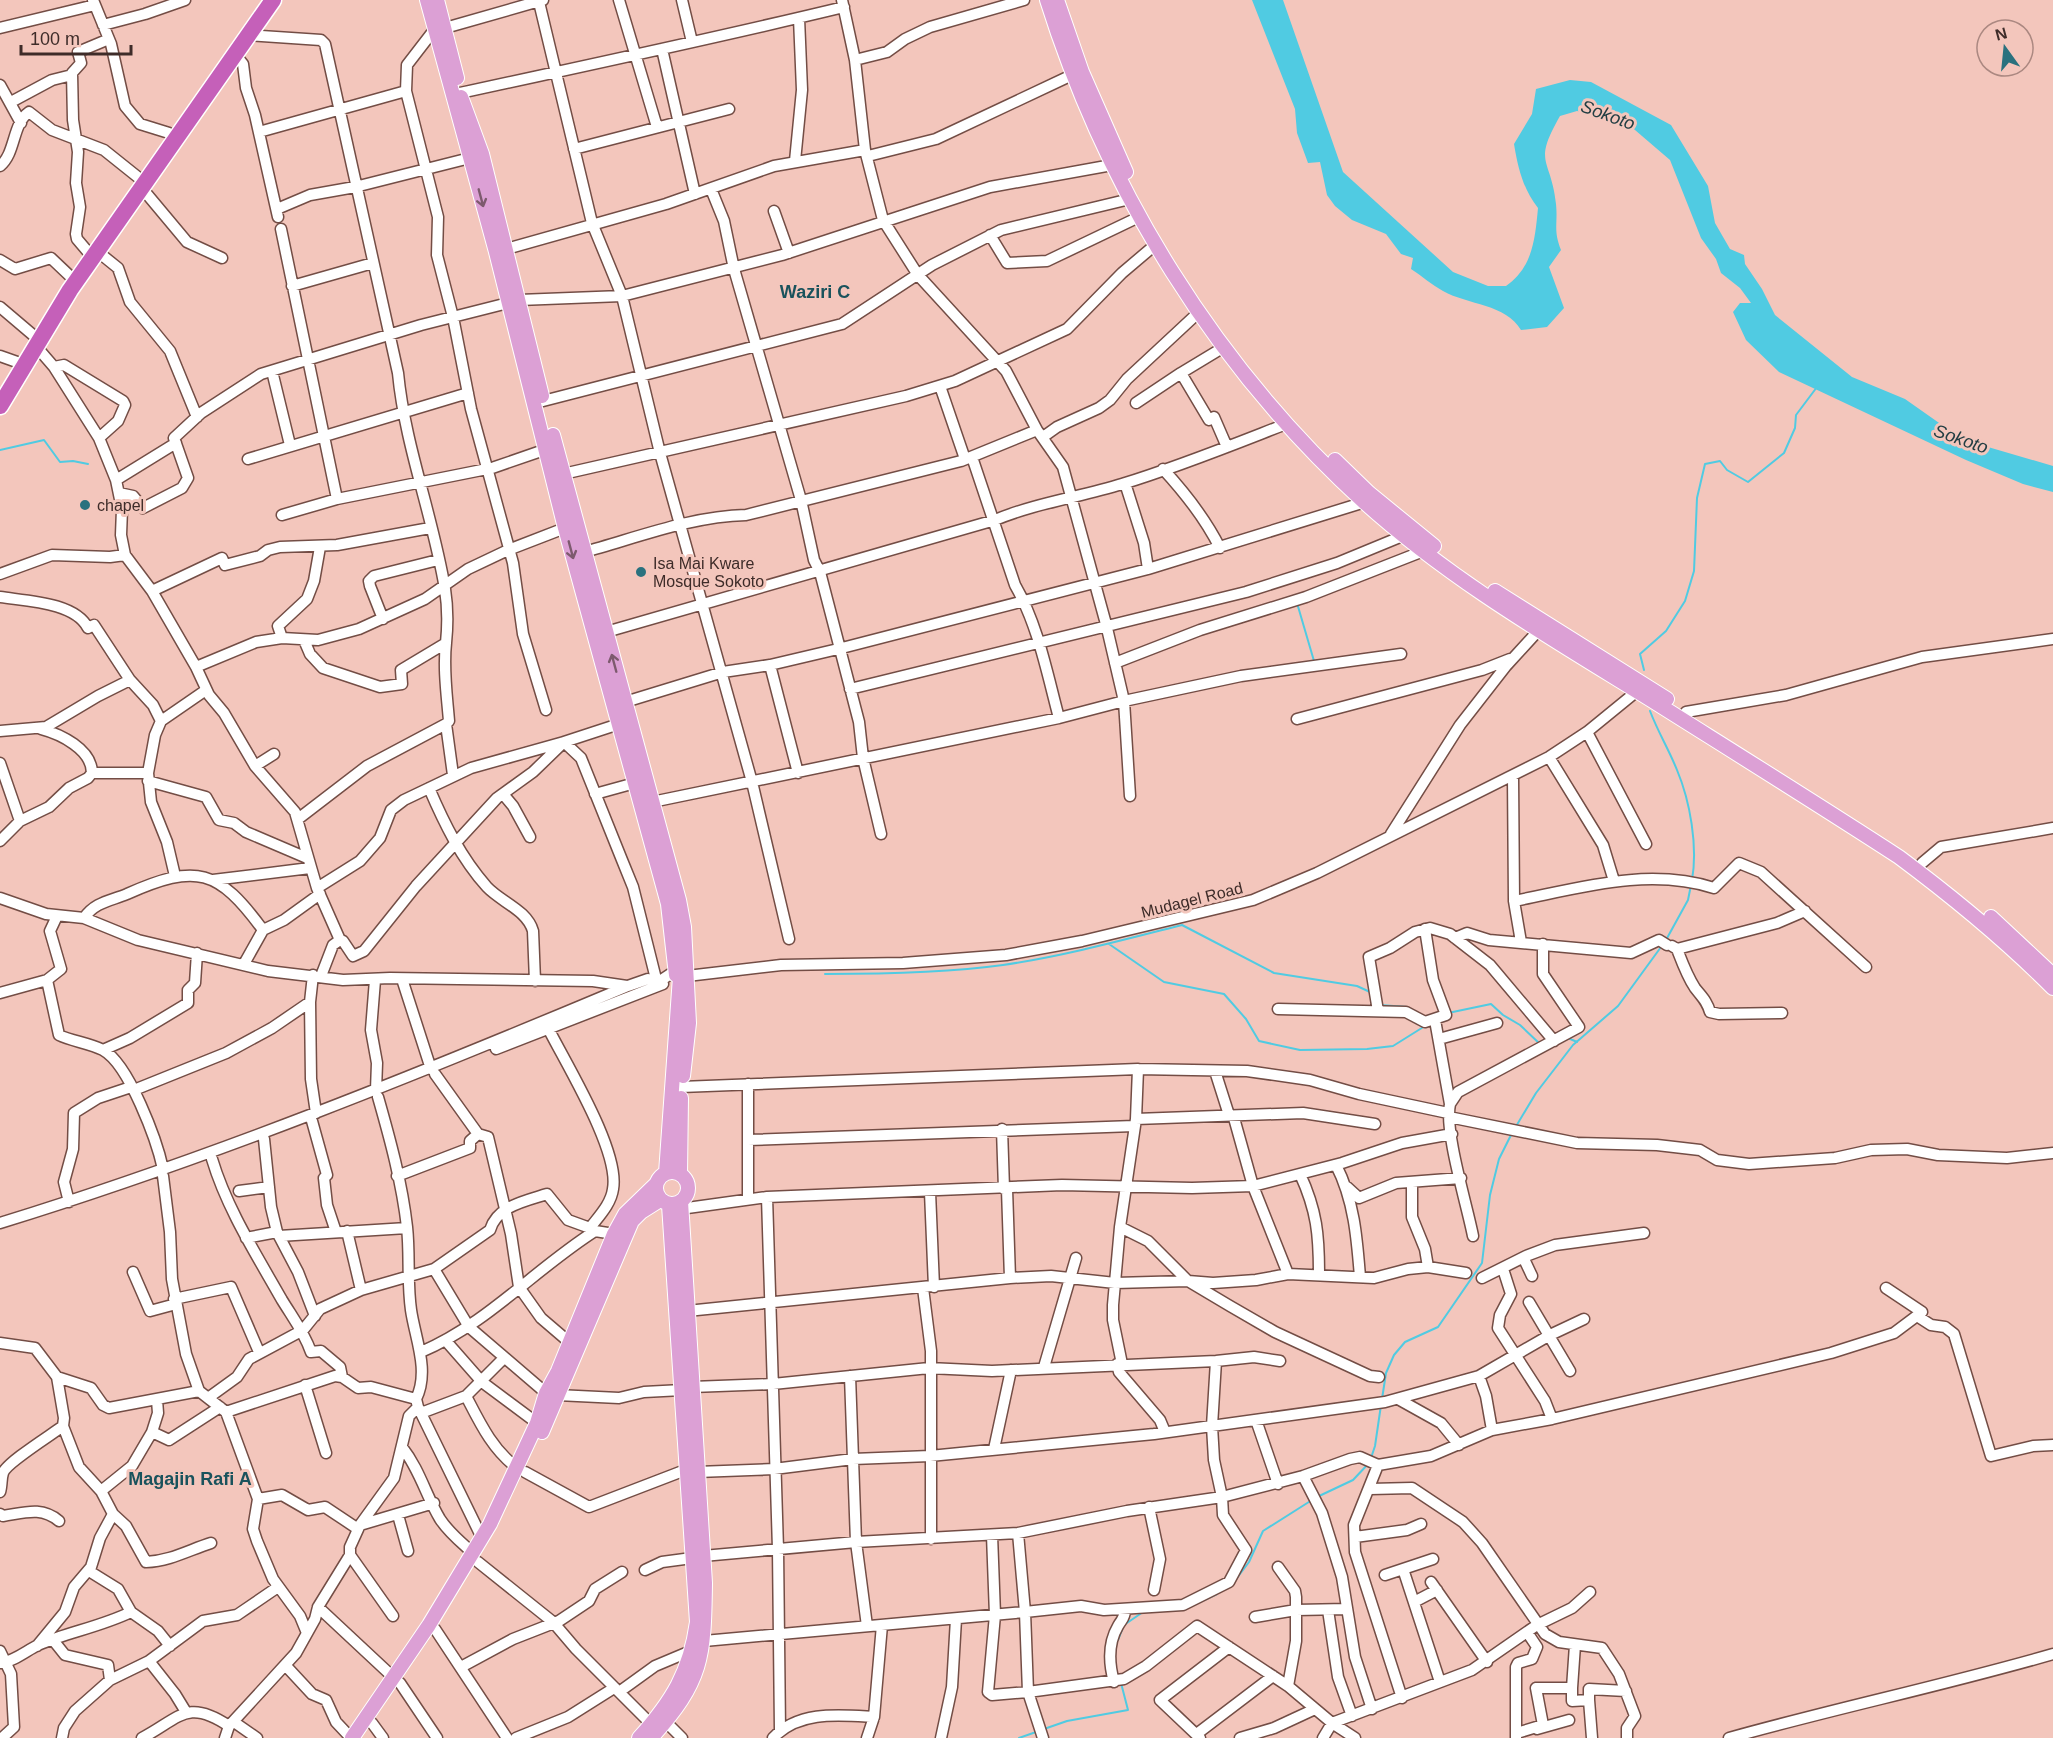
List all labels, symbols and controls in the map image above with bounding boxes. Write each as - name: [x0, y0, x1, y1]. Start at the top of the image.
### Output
- scale bar: [21, 18, 130, 56]
- north arrow: [1975, 18, 2035, 78]
- text: N: [1993, 24, 2009, 44]
- text: 100 m: [30, 29, 80, 49]
- water label: Sokoto: [1578, 96, 1638, 134]
- one-way arrow: [476, 188, 487, 207]
- district label: Waziri C: [780, 282, 850, 302]
- water label: Sokoto: [1931, 420, 1991, 458]
- place label: chapel: [97, 497, 144, 514]
- marker: chapel: [78, 498, 92, 512]
- one-way arrow: [566, 540, 578, 559]
- place label: Isa Mai Kware Mosque Sokoto: [653, 555, 764, 590]
- marker: Isa Mai Kware Mosque Sokoto: [634, 565, 648, 579]
- one-way arrow: [608, 654, 620, 673]
- street label: Mudagel Road: [1139, 879, 1245, 921]
- district label: Magajin Rafi A: [128, 1469, 252, 1489]

